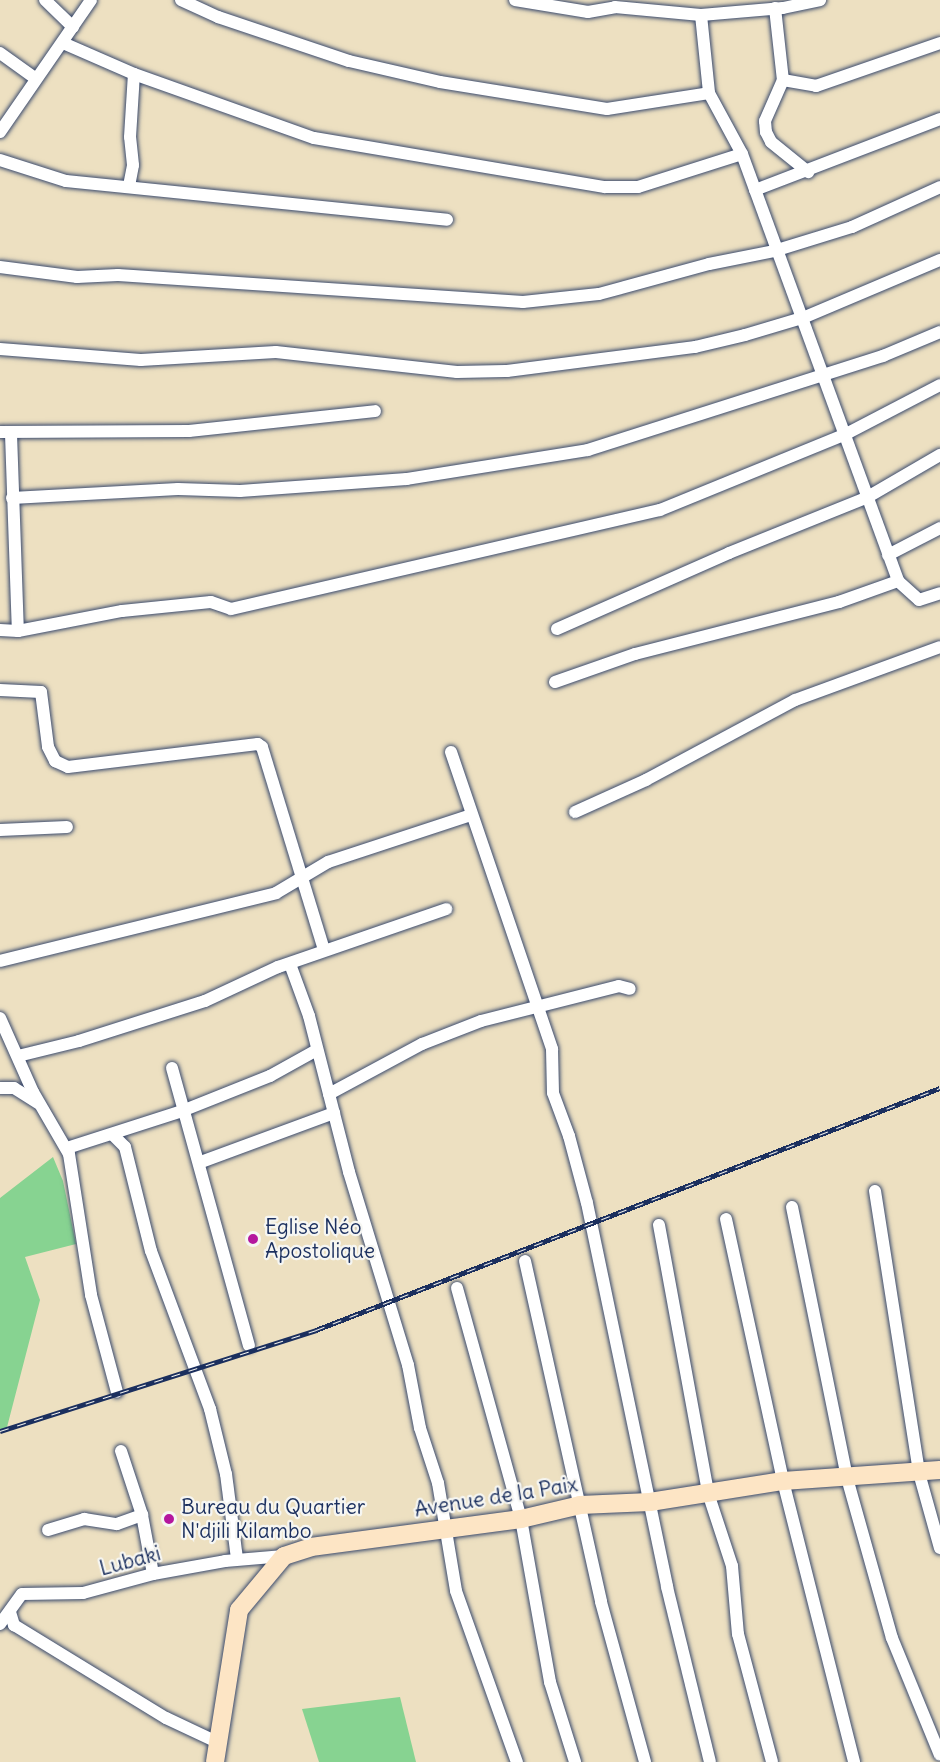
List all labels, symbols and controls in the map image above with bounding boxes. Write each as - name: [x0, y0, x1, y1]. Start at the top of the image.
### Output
- place label: Eglise Néo Apostolique: [265, 1214, 375, 1264]
- marker: Eglise Néo Apostolique: [246, 1232, 260, 1246]
- street label: Avenue de la Paix: [413, 1472, 579, 1522]
- place label: Bureau du Quartier N'djili Kilambo: [181, 1494, 365, 1544]
- marker: Bureau du Quartier N'djili Kilambo: [162, 1512, 176, 1526]
- street label: Lubaki: [97, 1541, 163, 1581]

